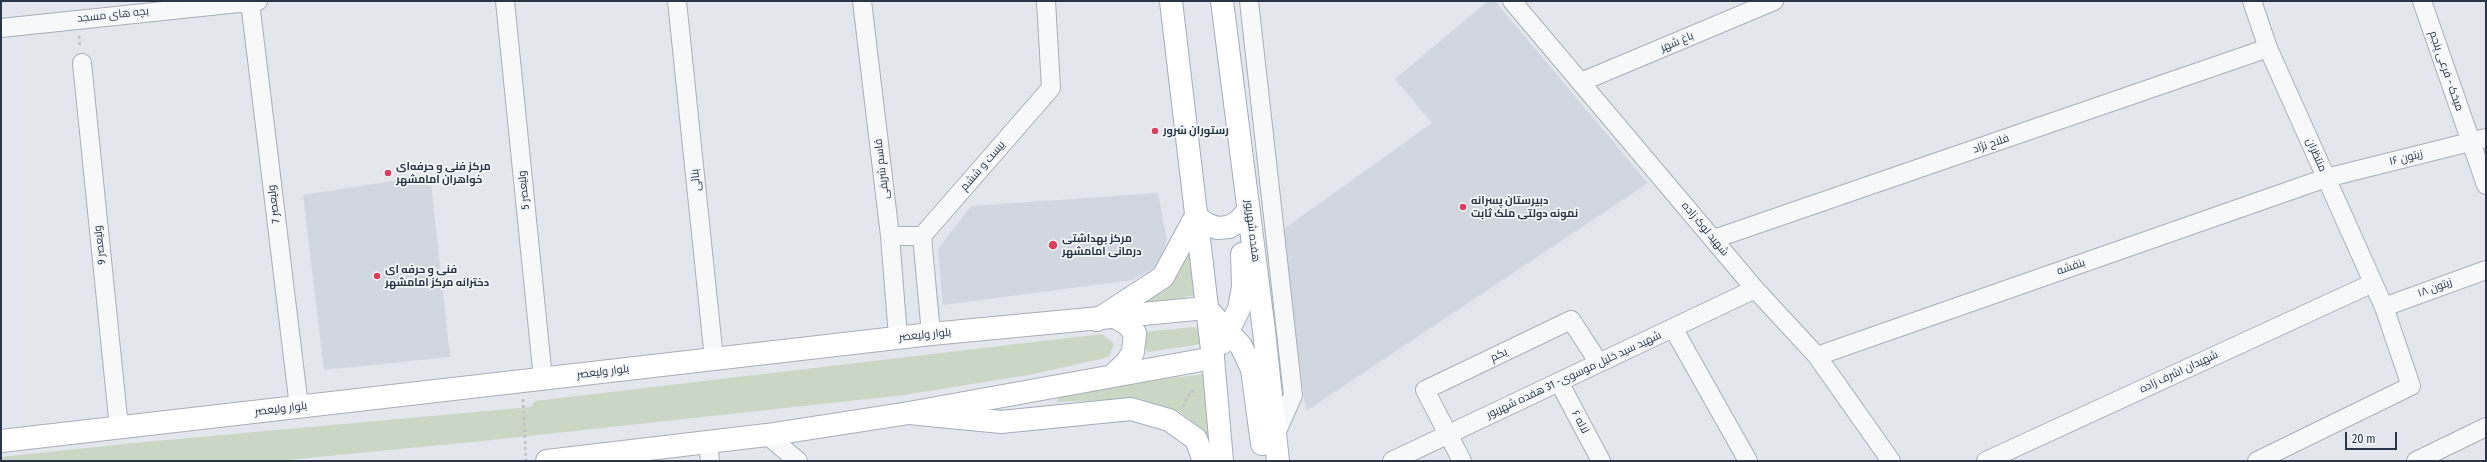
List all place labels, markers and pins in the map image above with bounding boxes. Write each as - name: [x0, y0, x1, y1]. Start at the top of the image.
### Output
- place label: رستوران سُرور: [1163, 124, 1229, 138]
- marker: رستوران سُرور: [1150, 126, 1160, 136]
- place label: مرکز فنی و حرفه‌ای خواهران امامشهر: [396, 160, 491, 186]
- marker: مرکز فنی و حرفه‌ای خواهران امامشهر: [383, 168, 393, 178]
- place label: دبیرستان پسرانه نمونه دولتی ملک ثابت: [1471, 194, 1578, 220]
- marker: دبیرستان پسرانه نمونه دولتی ملک ثابت: [1458, 202, 1468, 212]
- place label: مرکز بهداشتی درمانی امامشهر: [1062, 232, 1142, 258]
- marker: مرکز بهداشتی درمانی امامشهر: [1047, 239, 1059, 251]
- place label: فنی و حرفه ای دخترانه مرکز امامشهر: [385, 263, 489, 289]
- marker: فنی و حرفه ای دخترانه مرکز امامشهر: [372, 271, 382, 281]

